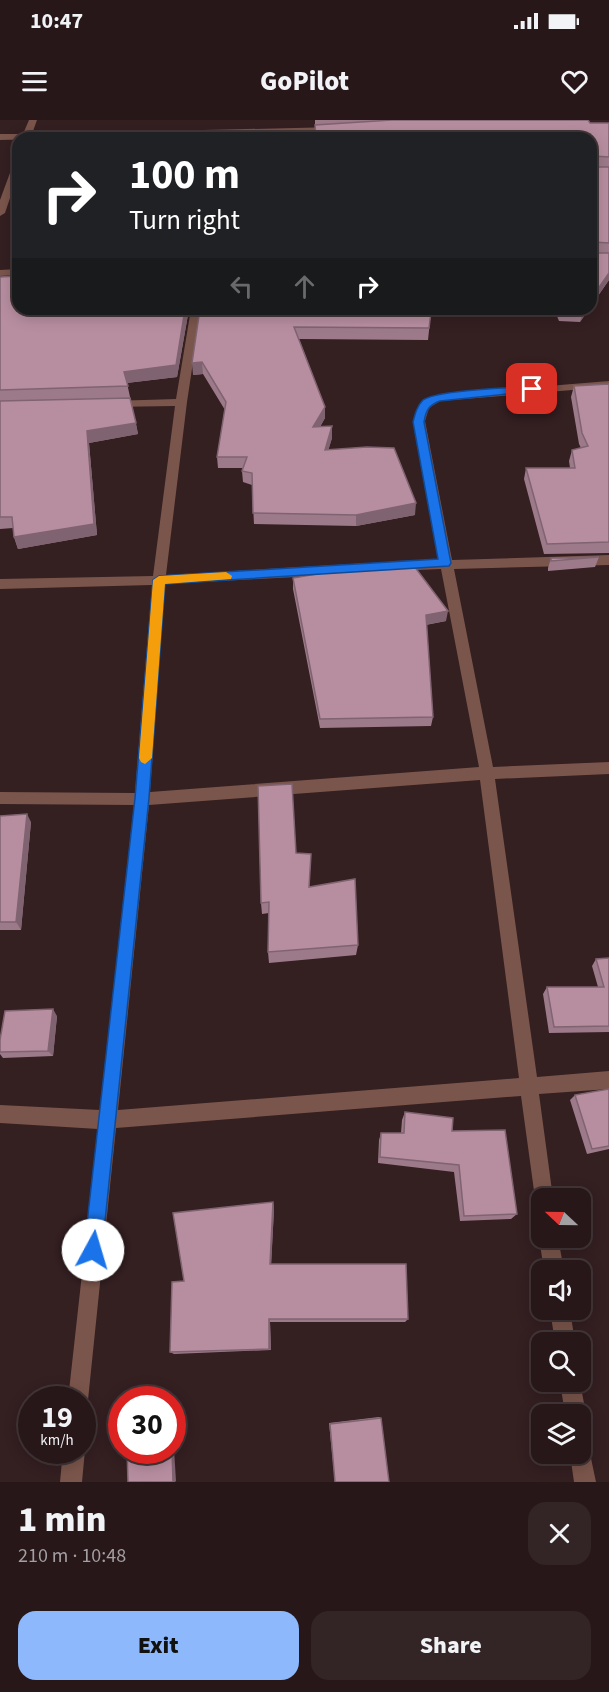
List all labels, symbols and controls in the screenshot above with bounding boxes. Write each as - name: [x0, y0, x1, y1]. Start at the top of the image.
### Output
- text: 10:47: [30, 5, 83, 37]
- text: GoPilot: [260, 62, 349, 101]
- icon: menu: [18, 65, 51, 98]
- icon: heart: [558, 65, 591, 98]
- text: 100 m: [129, 145, 240, 205]
- icon: right: [30, 156, 108, 234]
- text: Turn right: [129, 201, 240, 240]
- icon: left: [225, 270, 258, 303]
- icon: ahead: [288, 270, 321, 303]
- icon: right: [351, 270, 384, 303]
- pin: [506, 363, 557, 414]
- icon: arrive: [515, 372, 548, 405]
- north arrow: [531, 1188, 591, 1248]
- map controls: [531, 1188, 591, 1464]
- position arrow: [61, 1218, 125, 1282]
- button: sound: [531, 1260, 591, 1320]
- button: search: [531, 1332, 591, 1392]
- speed limit sign: 30: [108, 1386, 186, 1464]
- text: 19: [41, 1396, 73, 1439]
- button: layers: [531, 1404, 591, 1464]
- text: km/h: [40, 1430, 74, 1451]
- text: 1 min: [18, 1494, 106, 1545]
- button: close: [528, 1502, 591, 1565]
- text: 210 m · 10:48: [18, 1542, 126, 1570]
- button: Exit: [18, 1611, 299, 1680]
- button: Share: [311, 1611, 591, 1680]

